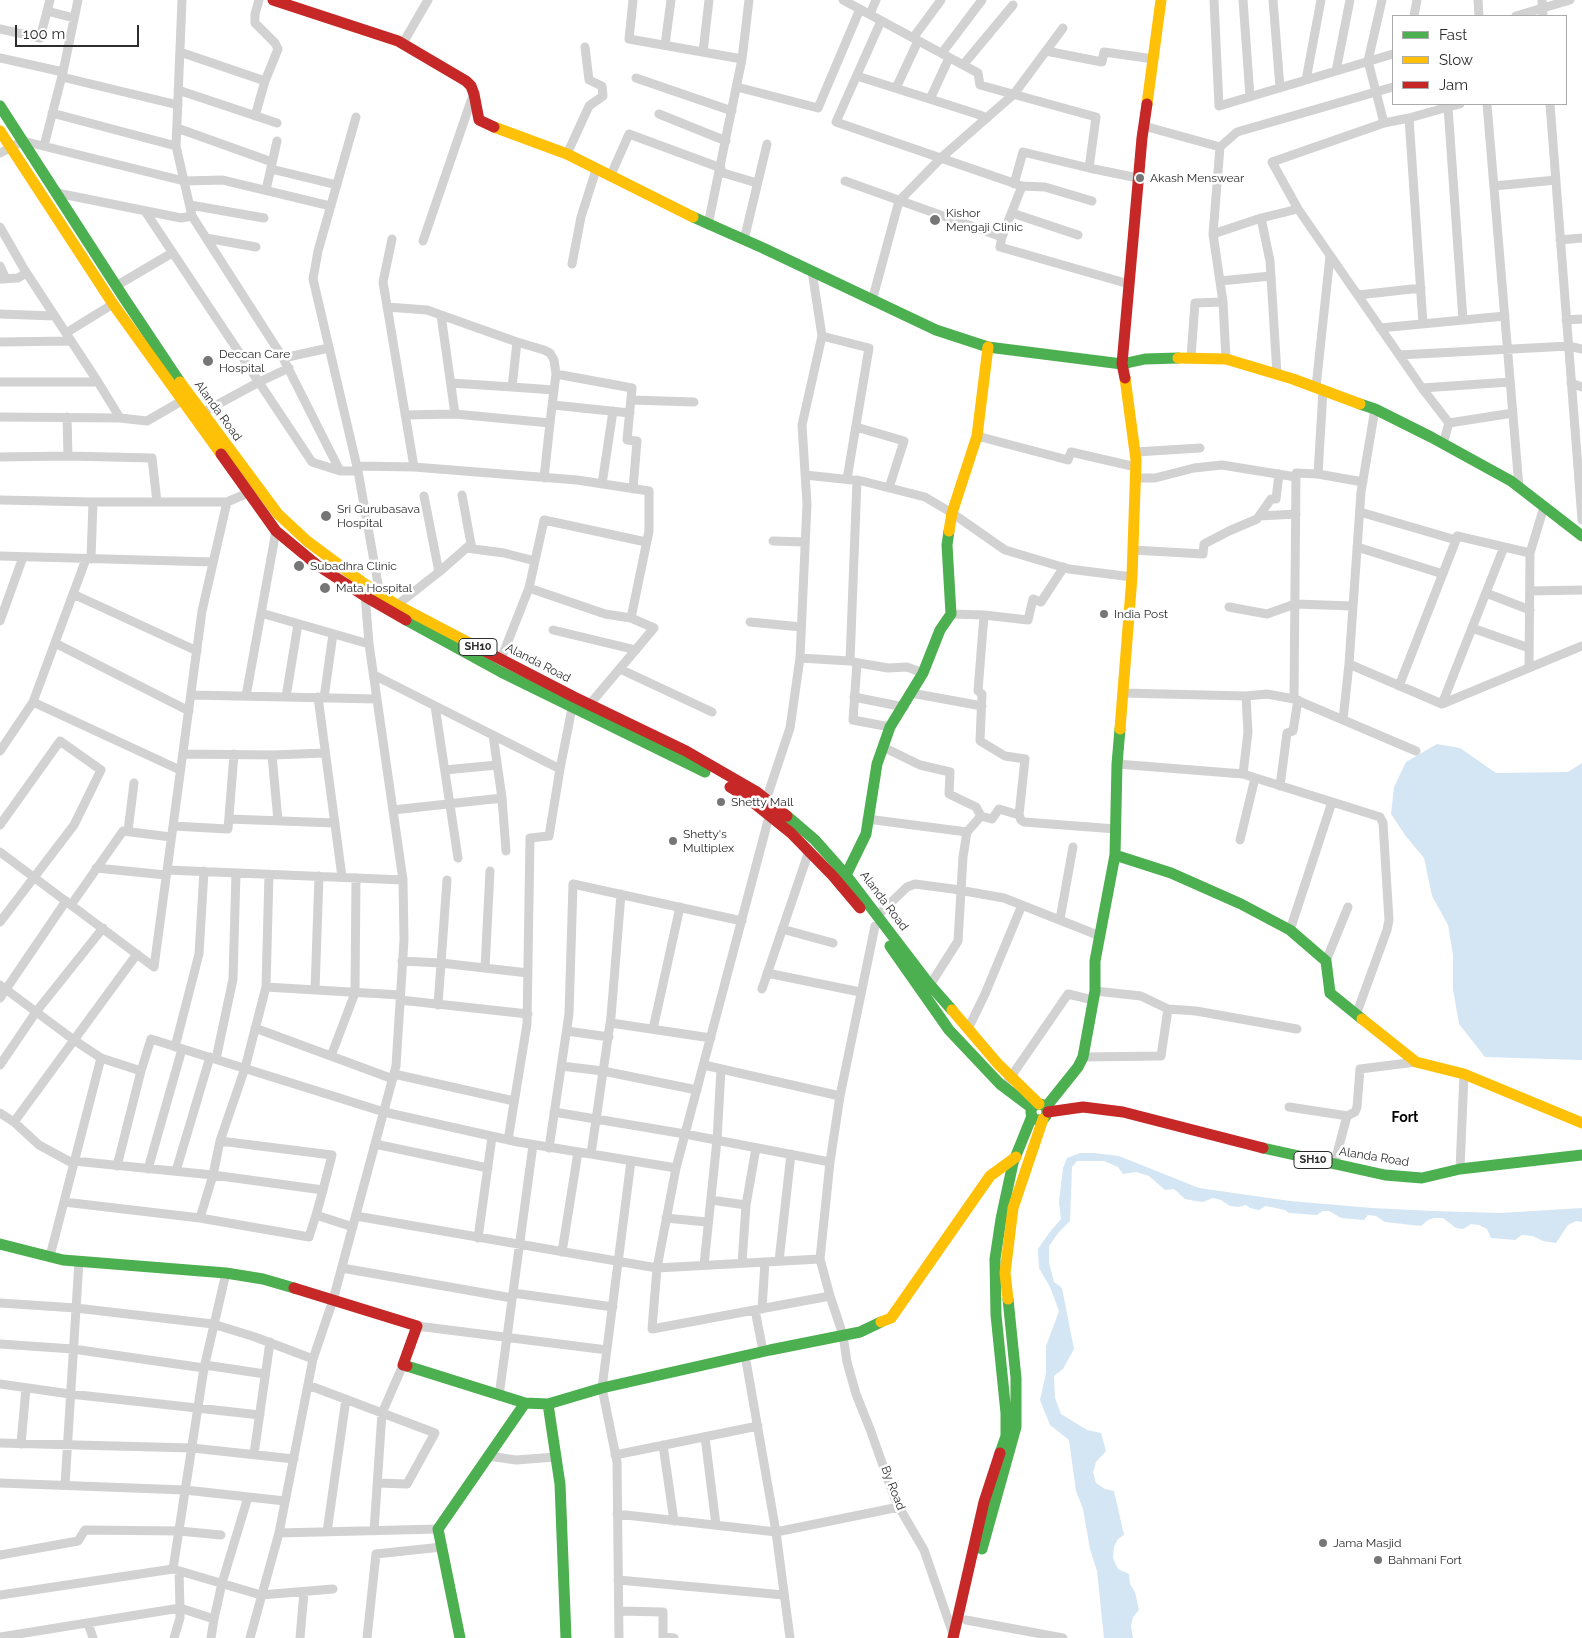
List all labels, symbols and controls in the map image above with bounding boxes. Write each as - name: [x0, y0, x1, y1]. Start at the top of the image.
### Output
- scale bar: [18, 15, 141, 47]
- legend: [1392, 15, 1567, 105]
- text: 100 m: [23, 25, 65, 43]
- text: Fast: [1439, 26, 1467, 44]
- text: Slow: [1439, 51, 1473, 69]
- text: Jam: [1439, 76, 1468, 94]
- place label: Akash Menswear: [1150, 171, 1244, 185]
- marker: Akash Menswear: [1134, 172, 1146, 184]
- place label: Kishor Mengaji Clinic: [946, 206, 1023, 234]
- marker: Kishor Mengaji Clinic: [928, 213, 942, 227]
- place label: Deccan Care Hospital: [219, 347, 290, 375]
- marker: Deccan Care Hospital: [201, 354, 215, 368]
- street label: Alanda Road: [191, 378, 245, 444]
- place label: Sri Gurubasava Hospital: [337, 502, 420, 530]
- marker: Sri Gurubasava Hospital: [319, 509, 333, 523]
- marker: Subadhra Clinic: [292, 559, 306, 573]
- place label: Subadhra Clinic: [310, 559, 397, 573]
- marker: Mata Hospital: [318, 581, 332, 595]
- place label: Mata Hospital: [336, 581, 412, 595]
- place label: India Post: [1114, 607, 1168, 621]
- marker: India Post: [1098, 608, 1110, 620]
- road number: SH10: [459, 638, 497, 656]
- street label: Alanda Road: [503, 641, 573, 685]
- place label: Shetty Mall: [731, 795, 793, 809]
- marker: Shetty Mall: [715, 796, 727, 808]
- place label: Shetty's Multiplex: [683, 827, 734, 855]
- marker: Shetty's Multiplex: [667, 835, 679, 847]
- street label: Alanda Road: [857, 868, 911, 934]
- district label: Fort: [1392, 1110, 1418, 1126]
- street label: Alanda Road: [1338, 1144, 1410, 1170]
- road number: SH10: [1294, 1152, 1332, 1168]
- street label: By Road: [878, 1464, 908, 1512]
- place label: Jama Masjid: [1333, 1536, 1401, 1550]
- marker: Jama Masjid: [1317, 1537, 1329, 1549]
- place label: Bahmani Fort: [1388, 1553, 1462, 1567]
- marker: Bahmani Fort: [1372, 1554, 1384, 1566]

